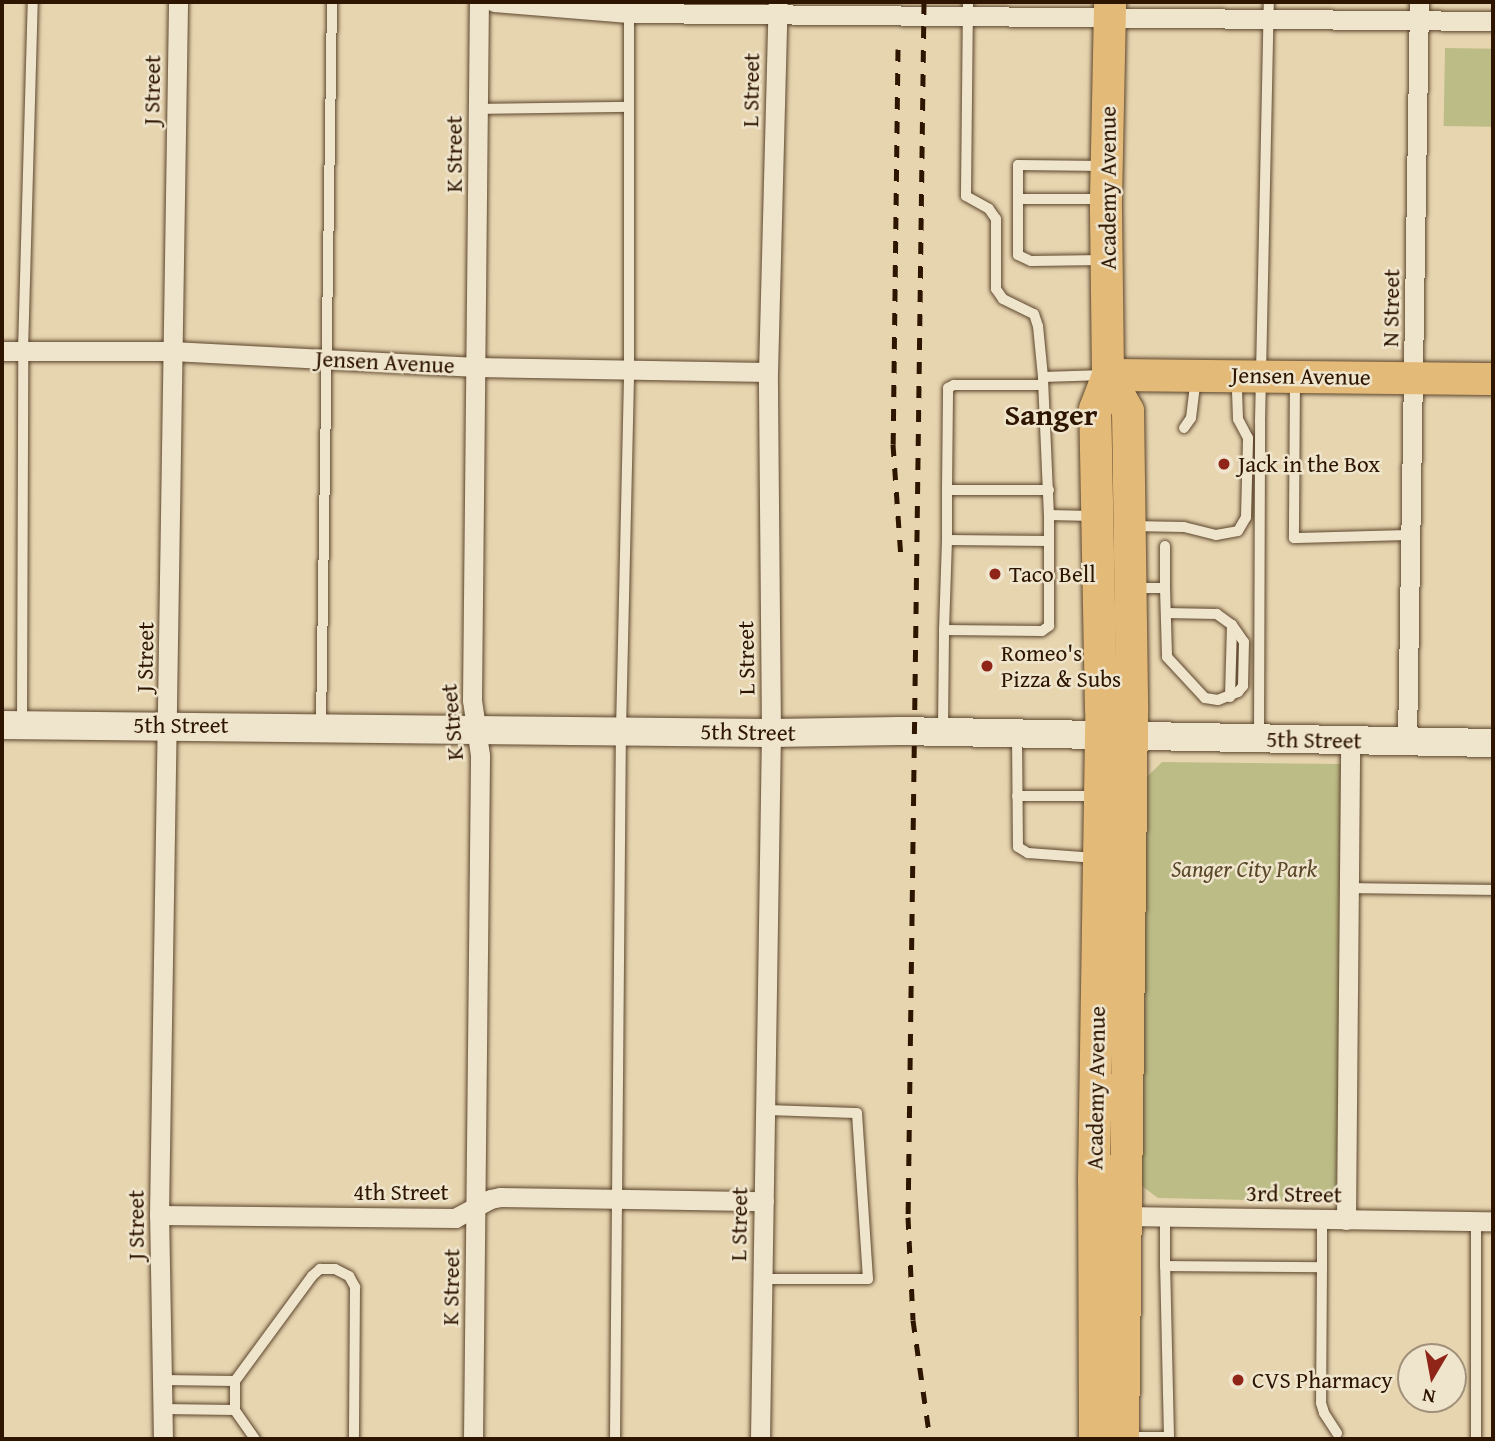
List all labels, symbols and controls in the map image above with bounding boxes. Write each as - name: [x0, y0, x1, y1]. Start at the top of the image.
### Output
- street label: L Street: [737, 53, 765, 127]
- street label: J Street: [138, 55, 166, 125]
- street label: Academy Avenue: [1094, 106, 1122, 270]
- street label: K Street: [440, 116, 468, 192]
- street label: N Street: [1377, 269, 1405, 347]
- street label: Jensen Avenue: [315, 345, 455, 379]
- street label: Jensen Avenue: [1231, 361, 1371, 391]
- district label: Sanger: [1004, 396, 1098, 432]
- place label: Jack in the Box: [1238, 450, 1380, 478]
- marker: Jack in the Box: [1216, 456, 1232, 472]
- place label: Taco Bell: [1009, 560, 1096, 588]
- marker: Taco Bell: [987, 566, 1003, 582]
- street label: L Street: [732, 621, 760, 695]
- street label: J Street: [131, 622, 159, 692]
- place label: Romeo's Pizza & Subs: [1001, 639, 1121, 693]
- marker: Romeo's Pizza & Subs: [979, 658, 995, 674]
- street label: K Street: [435, 683, 469, 761]
- street label: 5th Street: [133, 711, 229, 739]
- street label: 5th Street: [700, 717, 796, 747]
- street label: 5th Street: [1266, 725, 1362, 755]
- park label: Sanger City Park: [1171, 855, 1317, 883]
- street label: Academy Avenue: [1081, 1006, 1111, 1170]
- street label: 4th Street: [353, 1178, 449, 1206]
- street label: 3rd Street: [1246, 1179, 1342, 1209]
- street label: L Street: [725, 1187, 753, 1261]
- street label: J Street: [122, 1190, 150, 1260]
- street label: K Street: [437, 1248, 465, 1326]
- north arrow: [1397, 1343, 1467, 1413]
- place label: CVS Pharmacy: [1252, 1366, 1393, 1394]
- marker: CVS Pharmacy: [1230, 1372, 1246, 1388]
- text: N: [1420, 1382, 1437, 1412]

